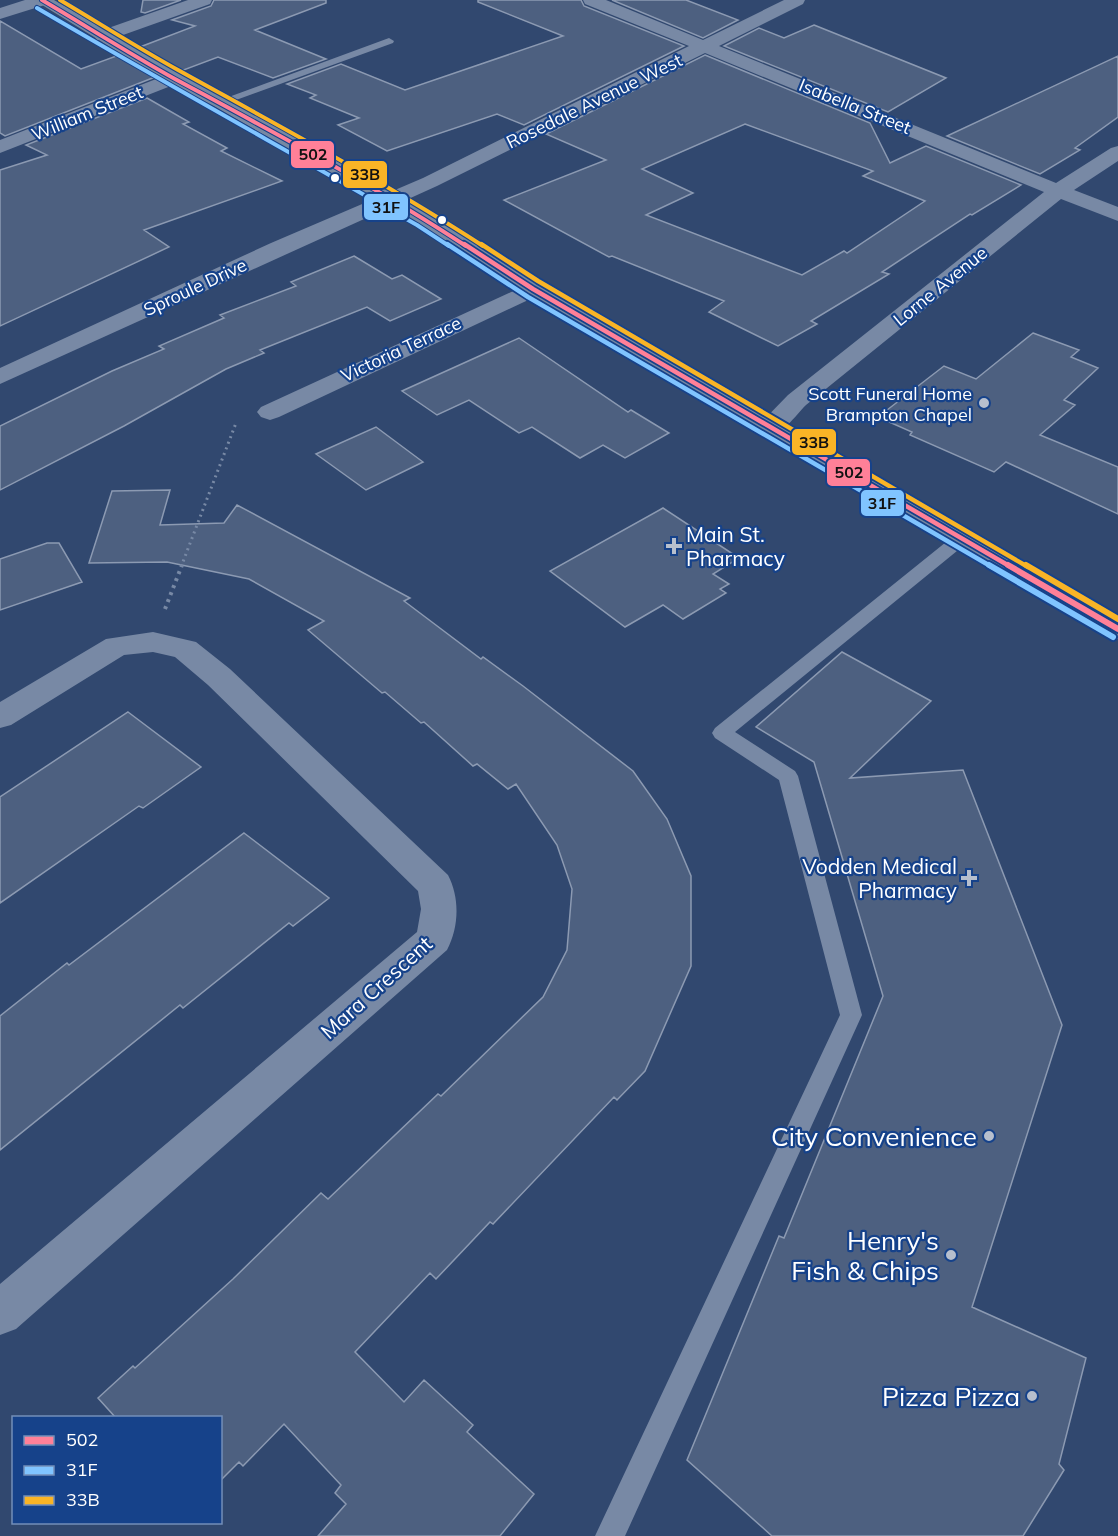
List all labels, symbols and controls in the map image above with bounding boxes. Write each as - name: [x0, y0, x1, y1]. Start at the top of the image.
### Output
- street label: Rosedale Avenue West: [502, 48, 686, 154]
- street label: Isabella Street: [796, 73, 914, 139]
- street label: William Street: [28, 80, 146, 146]
- line badge: 502: [290, 140, 335, 169]
- text: 502: [299, 144, 327, 164]
- line badge: 33B: [342, 160, 388, 189]
- text: 33B: [350, 164, 380, 184]
- unlabelled marker: [329, 172, 341, 184]
- line badge: 31F: [363, 193, 409, 221]
- text: 31F: [372, 197, 400, 217]
- unlabelled marker: [436, 214, 448, 226]
- street label: Lorne Avenue: [888, 241, 992, 331]
- street label: Sproule Drive: [140, 253, 250, 321]
- street label: Victoria Terrace: [337, 311, 465, 387]
- place label: Scott Funeral Home Brampton Chapel: [808, 382, 972, 426]
- marker: Scott Funeral Home Brampton Chapel: [977, 396, 991, 410]
- line badge: 33B: [791, 428, 837, 456]
- text: 33B: [799, 432, 829, 452]
- line badge: 502: [826, 458, 871, 487]
- text: 502: [835, 462, 863, 482]
- line badge: 31F: [860, 489, 905, 517]
- text: 31F: [868, 493, 896, 513]
- place label: Main St. Pharmacy: [686, 521, 785, 571]
- marker: Main St. Pharmacy: [667, 539, 681, 553]
- place label: Vodden Medical Pharmacy: [802, 853, 957, 903]
- marker: Vodden Medical Pharmacy: [962, 871, 976, 885]
- street label: Mara Crescent: [315, 930, 437, 1044]
- place label: City Convenience: [771, 1120, 977, 1153]
- marker: City Convenience: [982, 1129, 996, 1143]
- place label: Henry's Fish & Chips: [791, 1224, 939, 1287]
- marker: Henry's Fish & Chips: [944, 1248, 958, 1262]
- place label: Pizza Pizza: [882, 1380, 1020, 1413]
- marker: Pizza Pizza: [1025, 1389, 1039, 1403]
- legend: [12, 1416, 222, 1524]
- text: 502: [66, 1428, 98, 1451]
- text: 31F: [66, 1458, 98, 1481]
- text: 33B: [66, 1488, 100, 1511]

